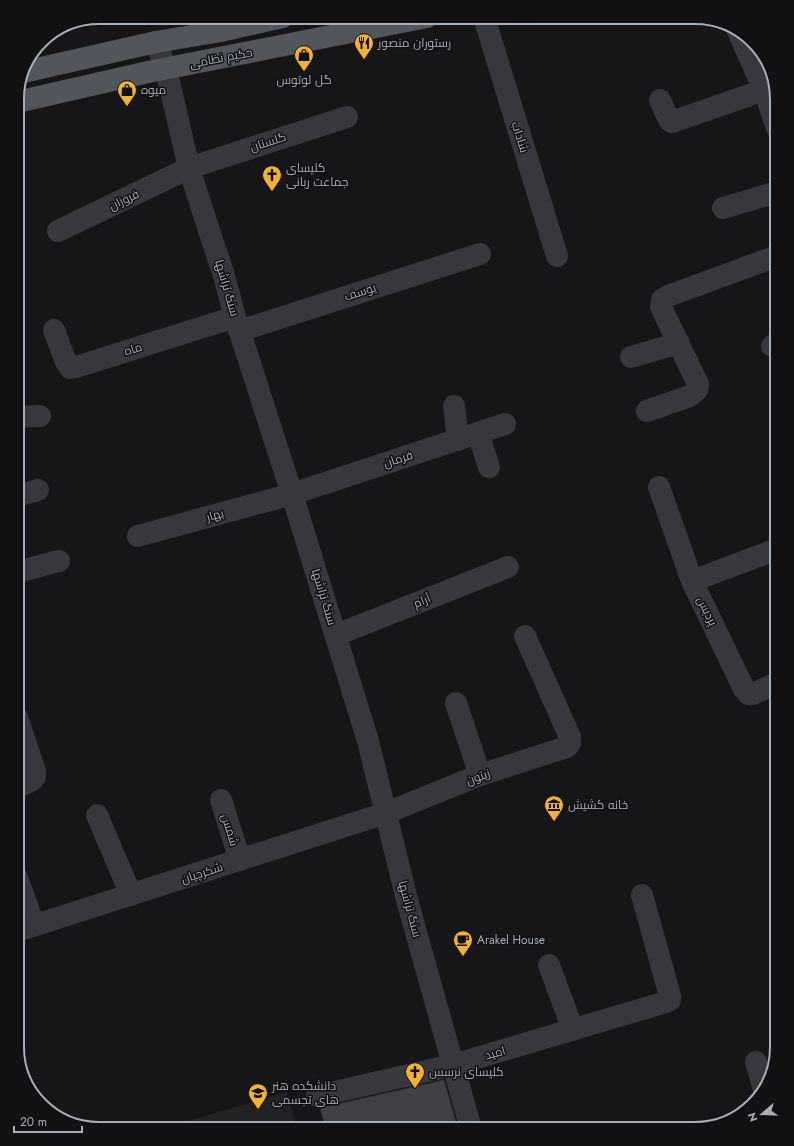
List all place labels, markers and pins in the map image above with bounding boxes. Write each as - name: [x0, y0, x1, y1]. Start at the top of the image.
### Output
- restaurant icon: رستوران منصور: [353, 32, 375, 60]
- place label: رستوران منصور: [377, 34, 451, 52]
- shop icon: گل لوتوس: [293, 44, 315, 72]
- place label: گل لوتوس: [277, 71, 332, 89]
- shop icon: میوه: [116, 79, 138, 107]
- place label: میوه: [141, 81, 166, 99]
- place label: کلیسای جماعت ربانی: [286, 159, 349, 191]
- church icon: کلیسای جماعت ربانی: [261, 164, 283, 192]
- museum icon: خانه کشیش: [543, 794, 565, 822]
- place label: خانه کشیش: [568, 796, 628, 814]
- cafe icon: Arakel House: [452, 929, 474, 957]
- place label: Arakel House: [477, 931, 545, 949]
- church icon: کلیسای نرسس: [404, 1061, 426, 1089]
- place label: کلیسای نرسس: [429, 1063, 504, 1081]
- place label: دانشکده هنر های تجسمی: [271, 1077, 339, 1109]
- school or university icon: دانشکده هنر های تجسمی: [247, 1082, 269, 1110]

